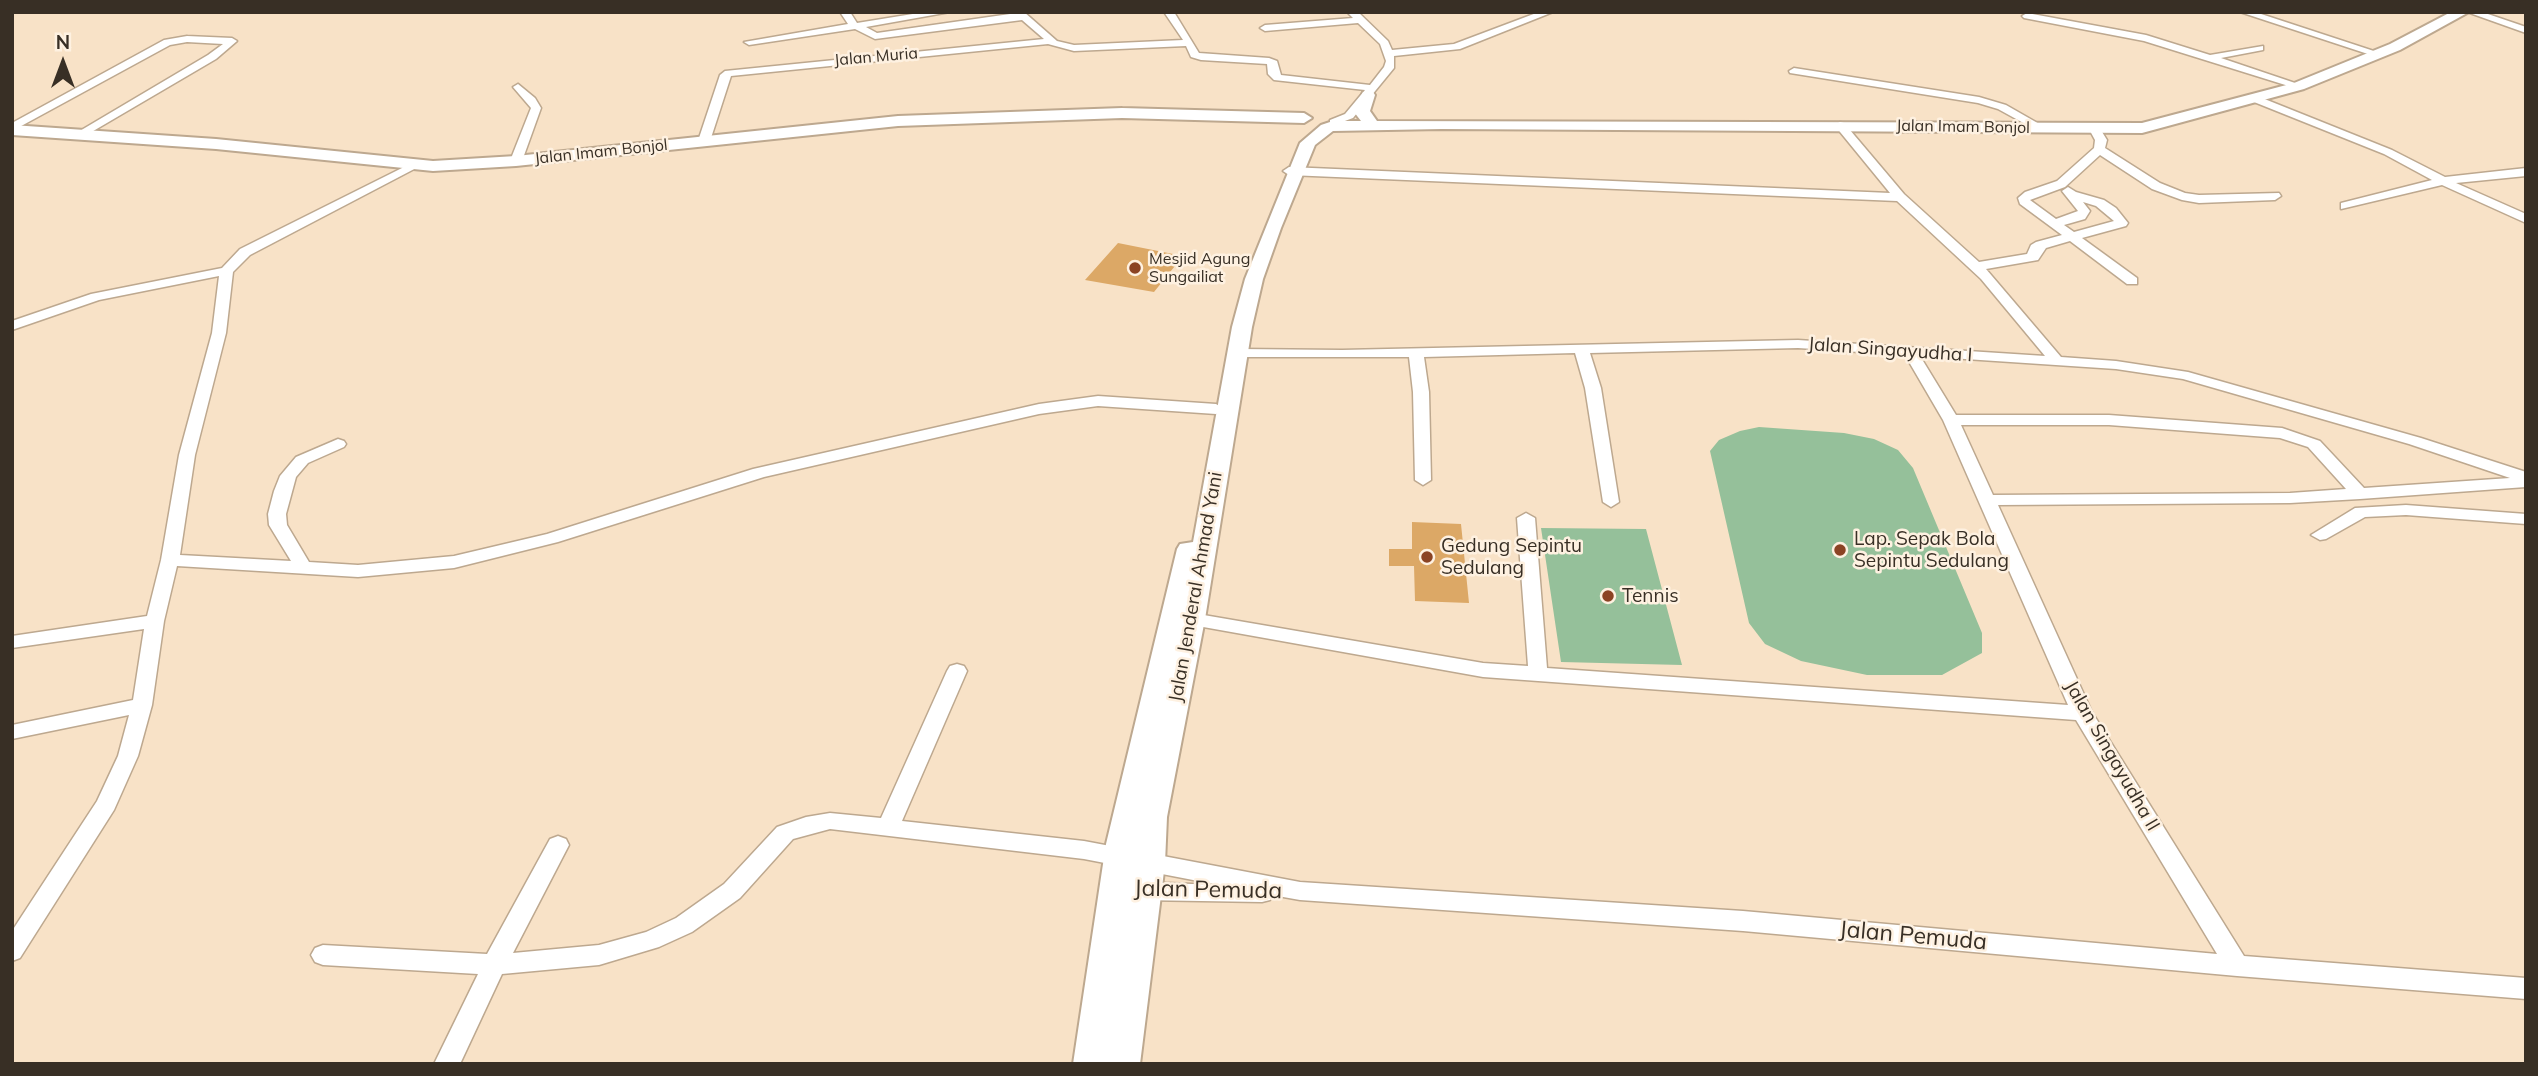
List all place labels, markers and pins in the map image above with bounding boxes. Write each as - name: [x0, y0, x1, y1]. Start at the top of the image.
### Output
- place label: Mesjid Agung Sungailiat: [1149, 249, 1250, 287]
- marker: Mesjid Agung Sungailiat: [1127, 260, 1143, 276]
- place label: Lap. Sepak Bola Sepintu Sedulang: [1854, 528, 2009, 572]
- place label: Gedung Sepintu Sedulang: [1441, 535, 1582, 579]
- marker: Lap. Sepak Bola Sepintu Sedulang: [1832, 542, 1848, 558]
- marker: Gedung Sepintu Sedulang: [1419, 549, 1435, 565]
- place label: Tennis: [1622, 585, 1679, 607]
- marker: Tennis: [1600, 588, 1616, 604]

